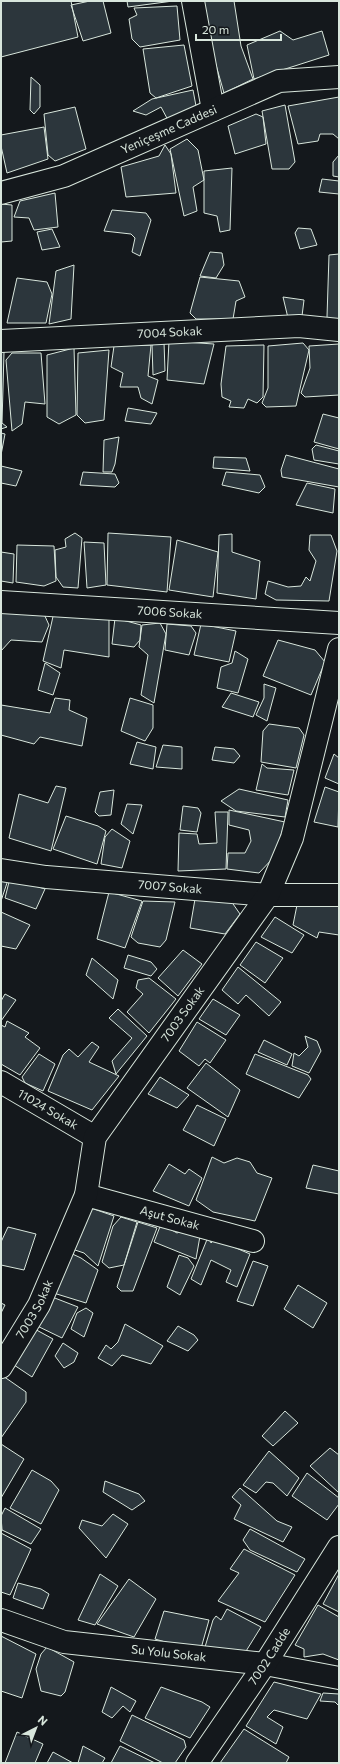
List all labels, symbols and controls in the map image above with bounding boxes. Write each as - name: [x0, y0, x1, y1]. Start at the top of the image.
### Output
- scale bar: [196, 16, 281, 42]
- text: 20 m: [202, 22, 229, 36]
- street label: Yeniçeşme Caddesi: [119, 101, 219, 156]
- street label: 7004 Sokak: [137, 323, 203, 340]
- street label: 7006 Sokak: [137, 602, 203, 621]
- street label: 7007 Sokak: [138, 876, 203, 896]
- street label: 7003 Sokak: [157, 983, 207, 1044]
- street label: 11024 Sokak: [15, 1085, 81, 1132]
- street label: Aşut Sokak: [139, 1202, 202, 1232]
- street label: 7003 Sokak: [12, 1277, 55, 1341]
- street label: 7002 Cadde: [245, 1624, 292, 1687]
- street label: Su Yolu Sokak: [130, 1641, 208, 1664]
- north arrow: [16, 1708, 56, 1748]
- text: N: [36, 1713, 50, 1728]

